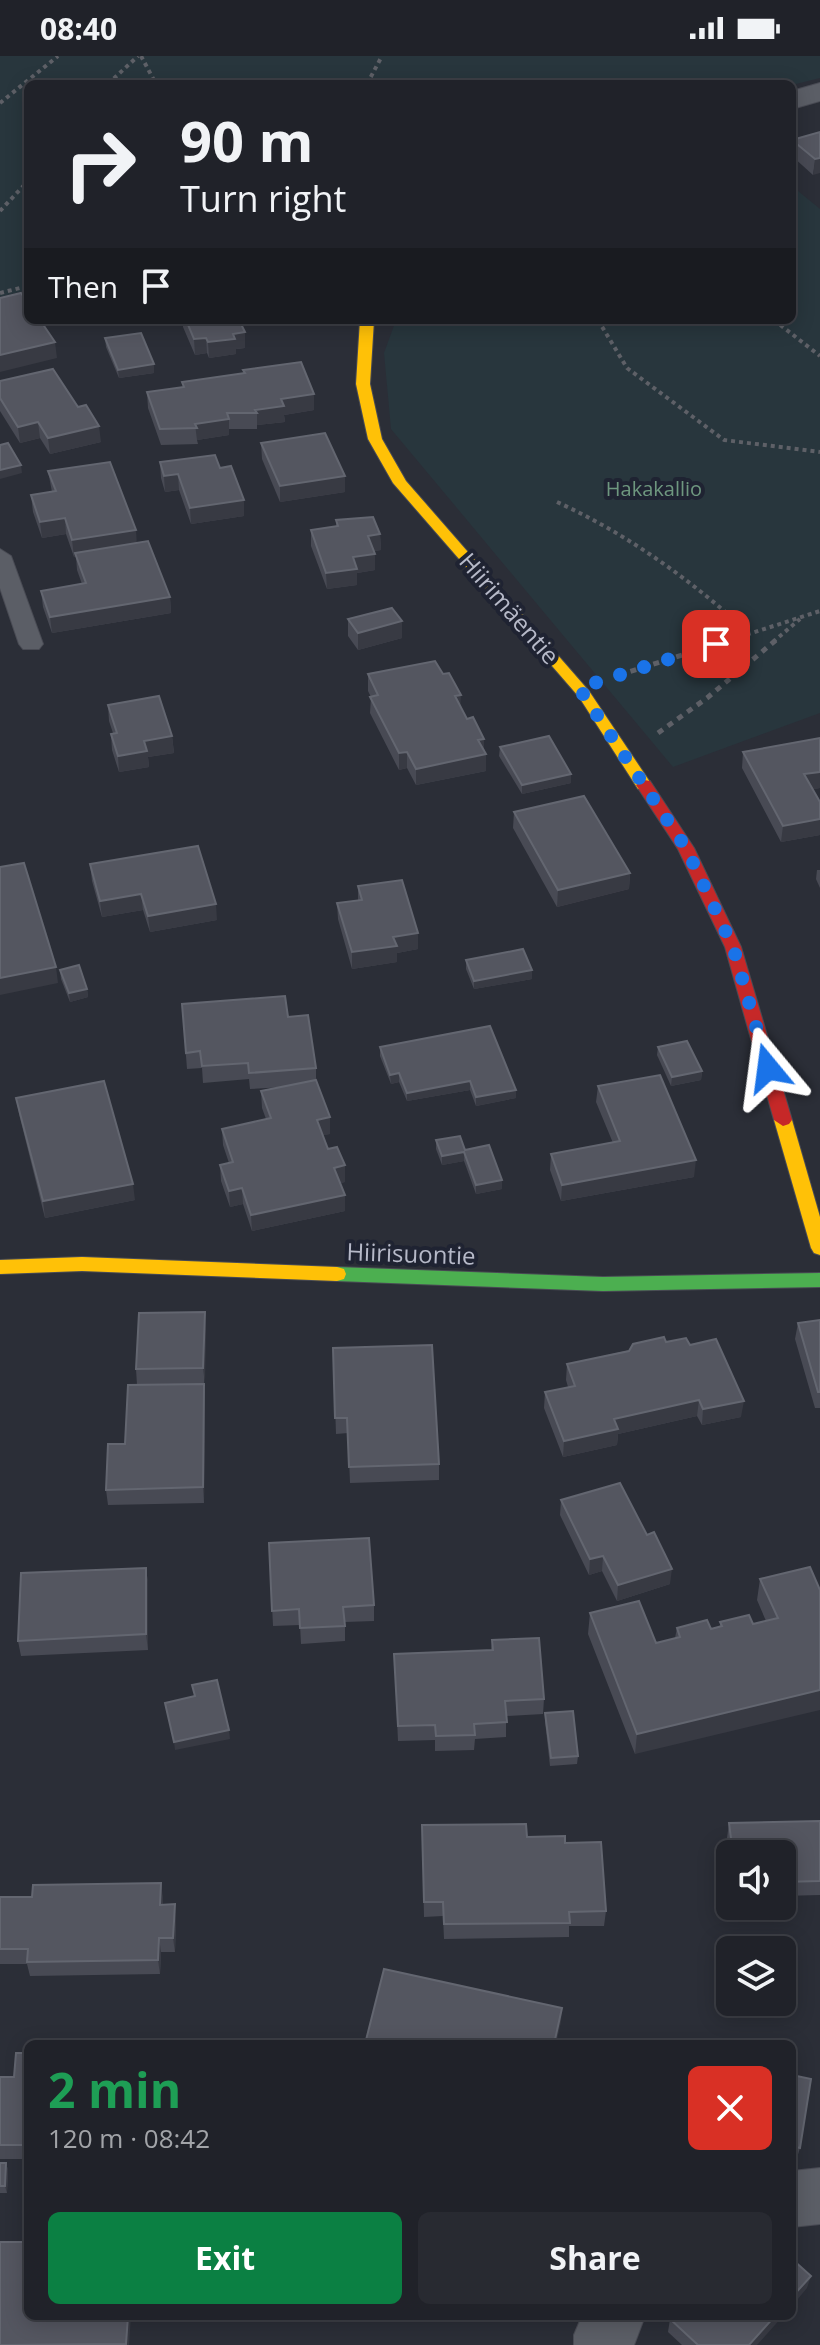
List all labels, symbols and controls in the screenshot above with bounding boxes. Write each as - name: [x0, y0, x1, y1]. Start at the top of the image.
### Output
- text: 08:40: [40, 8, 117, 49]
- text: 90 m: [180, 102, 314, 178]
- icon: right: [48, 112, 152, 216]
- text: Turn right: [180, 174, 346, 223]
- icon: arrive: [134, 264, 178, 308]
- text: Then: [48, 266, 118, 307]
- park label: Hakakallio: [606, 475, 702, 502]
- street label: Hiirimäentie: [452, 545, 568, 671]
- pin: [682, 610, 750, 678]
- icon: arrive: [694, 622, 738, 666]
- position arrow: [726, 1026, 810, 1110]
- street label: Hiirisuontie: [346, 1234, 476, 1272]
- map controls: [716, 1840, 796, 2016]
- button: sound: [716, 1840, 796, 1920]
- button: layers: [716, 1936, 796, 2016]
- text: 2 min: [48, 2057, 181, 2122]
- button: close: [688, 2066, 772, 2150]
- text: 120 m · 08:42: [48, 2120, 210, 2156]
- button: Exit: [48, 2212, 402, 2304]
- button: Share: [418, 2212, 772, 2304]

